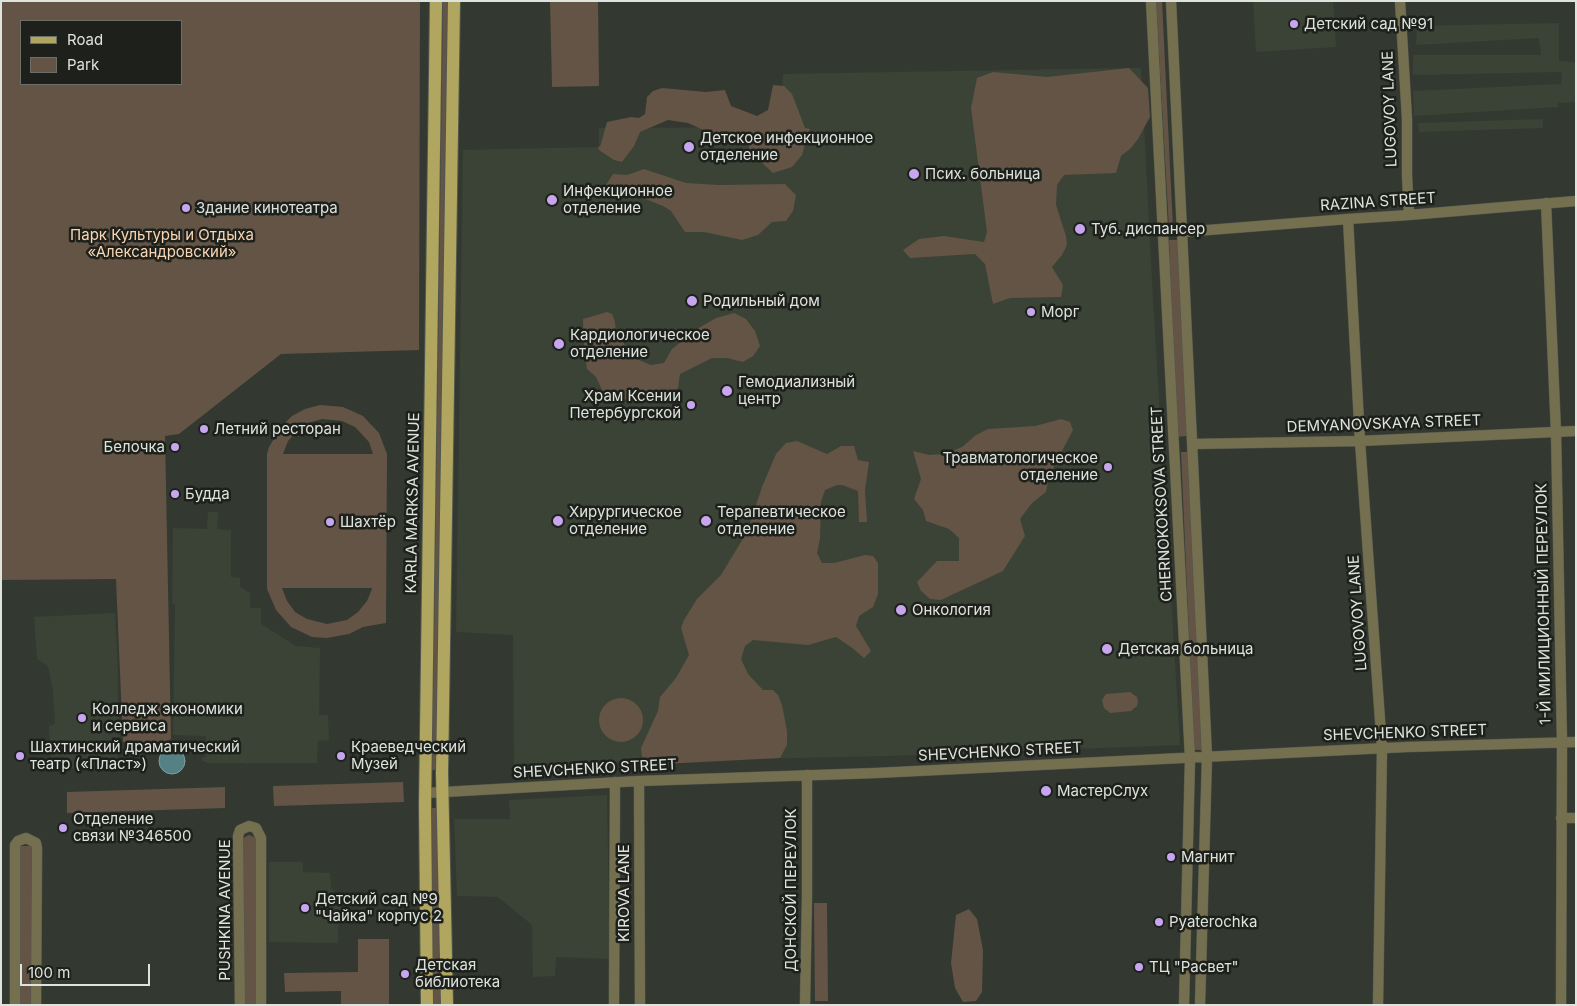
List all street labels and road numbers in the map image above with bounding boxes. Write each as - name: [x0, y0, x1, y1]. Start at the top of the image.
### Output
- street label: LUGOVOY LANE: [1379, 51, 1401, 167]
- street label: RAZINA STREET: [1320, 189, 1436, 215]
- street label: CHERNOKOKSOVA STREET: [1148, 406, 1176, 602]
- street label: KARLA MARKSA AVENUE: [402, 412, 424, 594]
- street label: DEMYANOVSKAYA STREET: [1286, 412, 1482, 436]
- street label: 1-Й МИЛИЦИОННЫЙ ПЕРЕУЛОК: [1533, 483, 1555, 725]
- street label: LUGOVOY LANE: [1345, 554, 1371, 672]
- street label: SHEVCHENKO STREET: [1323, 721, 1487, 745]
- street label: SHEVCHENKO STREET: [918, 739, 1082, 765]
- street label: SHEVCHENKO STREET: [513, 756, 677, 782]
- street label: ДОНСКОЙ ПЕРЕУЛОК: [782, 808, 800, 972]
- street label: PUSHKINA AVENUE: [216, 839, 234, 981]
- street label: KIROVA LANE: [615, 844, 633, 942]

